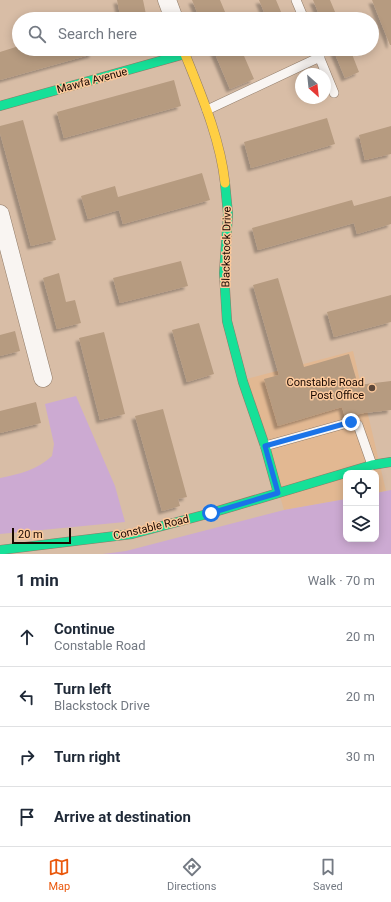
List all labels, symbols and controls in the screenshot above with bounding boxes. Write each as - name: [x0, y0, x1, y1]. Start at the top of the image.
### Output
- search box: [12, 12, 379, 56]
- icon: search: [26, 23, 48, 45]
- text: Search here: [58, 25, 137, 43]
- street label: Mawfa Avenue: [56, 65, 129, 96]
- north arrow: [295, 68, 331, 104]
- street label: Blackstock Drive: [219, 206, 234, 288]
- place label: Constable Road Post Office: [287, 376, 364, 402]
- marker: Constable Road Post Office: [367, 383, 377, 393]
- route end: [342, 413, 360, 431]
- map controls: [343, 470, 379, 542]
- button: locate: [343, 470, 379, 506]
- route start: [202, 504, 220, 522]
- button: layers: [343, 506, 379, 542]
- street label: Constable Road: [112, 512, 190, 543]
- scale bar: [12, 526, 71, 545]
- text: 20 m: [18, 528, 43, 541]
- text: 1 min: [16, 570, 59, 590]
- text: Walk · 70 m: [308, 573, 375, 588]
- text: Continue: [54, 620, 115, 638]
- icon: ahead: [16, 626, 38, 648]
- text: 20 m: [346, 629, 375, 644]
- text: Constable Road: [54, 638, 146, 653]
- text: Turn left: [54, 680, 111, 698]
- icon: left: [16, 686, 38, 708]
- text: 20 m: [346, 689, 375, 704]
- text: Blackstock Drive: [54, 698, 150, 713]
- icon: right: [16, 746, 38, 768]
- text: Turn right: [54, 748, 120, 766]
- text: 30 m: [346, 749, 375, 764]
- icon: arrive: [16, 806, 38, 828]
- text: Arrive at destination: [54, 808, 191, 826]
- tab: Map: [48, 856, 70, 893]
- tab: Directions: [167, 856, 216, 893]
- tab: Saved: [313, 856, 343, 893]

